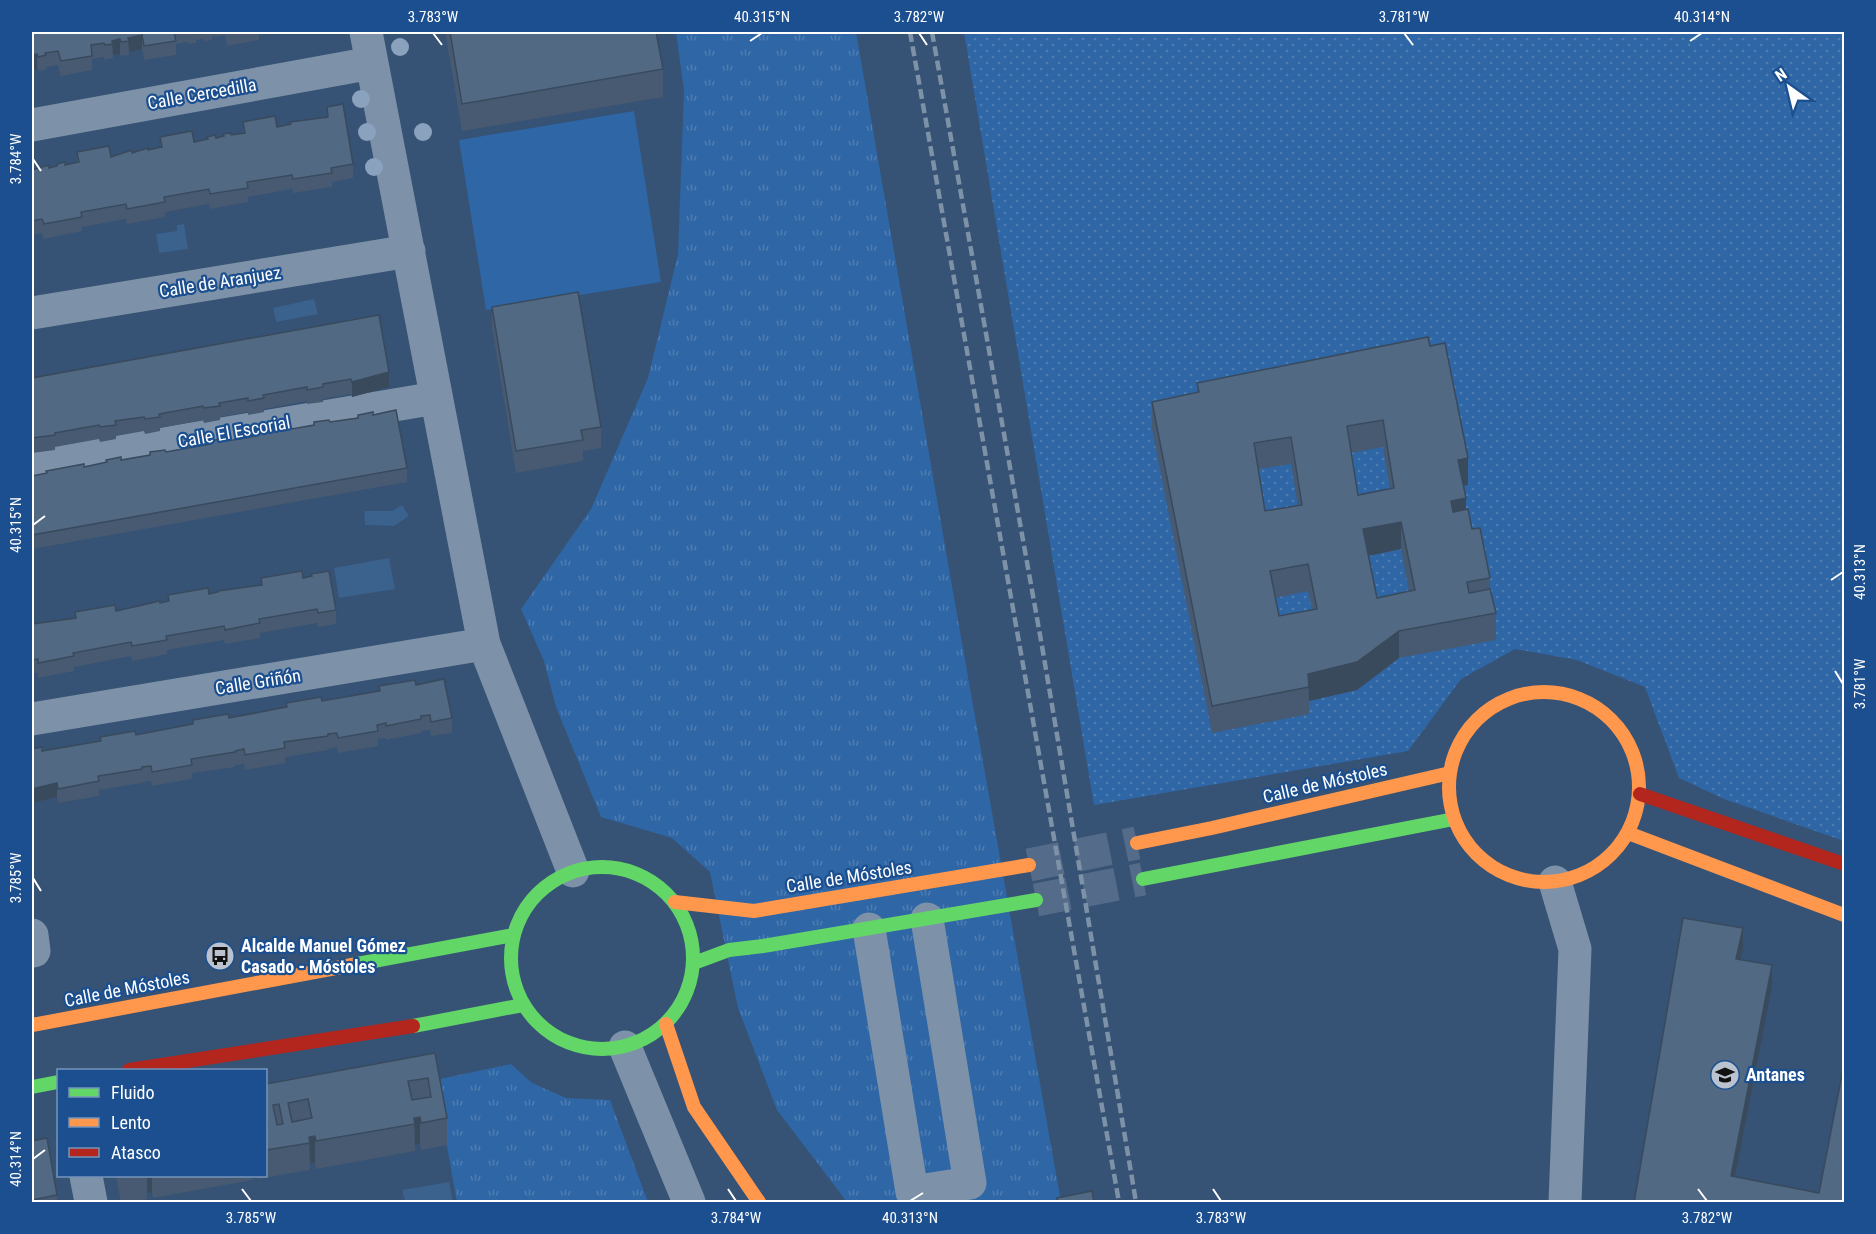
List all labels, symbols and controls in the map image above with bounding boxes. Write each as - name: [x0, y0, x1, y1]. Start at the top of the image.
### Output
- text: 3.783°W: [408, 8, 459, 26]
- text: 40.315°N: [734, 8, 790, 26]
- text: 3.782°W: [894, 8, 945, 26]
- text: 3.781°W: [1379, 8, 1430, 26]
- text: 40.314°N: [1674, 8, 1730, 26]
- north arrow: [1759, 57, 1819, 117]
- text: N: [1772, 64, 1790, 86]
- street label: Calle Cercedilla: [146, 74, 258, 113]
- text: 3.784°W: [7, 133, 25, 184]
- street label: Calle de Aranjuez: [157, 261, 282, 302]
- street label: Calle El Escorial: [176, 411, 292, 452]
- text: 40.315°N: [7, 497, 25, 553]
- text: 40.313°N: [1851, 544, 1869, 600]
- text: 3.781°W: [1851, 658, 1869, 709]
- street label: Calle Griñón: [214, 664, 302, 699]
- street label: Calle de Móstoles: [1261, 758, 1389, 807]
- text: 3.785°W: [7, 852, 25, 903]
- street label: Calle de Móstoles: [785, 856, 913, 897]
- place label: Alcalde Manuel Gómez Casado - Móstoles: [241, 935, 406, 977]
- bus stop icon: Alcalde Manuel Gómez Casado - Móstoles: [204, 940, 236, 972]
- street label: Calle de Móstoles: [63, 966, 191, 1011]
- school or university icon: Antanes: [1709, 1059, 1741, 1091]
- place label: Antanes: [1746, 1064, 1805, 1085]
- legend: [57, 1069, 267, 1177]
- text: Fluido: [111, 1082, 155, 1103]
- text: Lento: [111, 1112, 151, 1133]
- text: 40.314°N: [7, 1131, 25, 1187]
- text: Atasco: [111, 1142, 161, 1163]
- text: 3.785°W: [226, 1209, 277, 1227]
- text: 3.784°W: [711, 1209, 762, 1227]
- text: 40.313°N: [882, 1209, 938, 1227]
- text: 3.783°W: [1196, 1209, 1247, 1227]
- text: 3.782°W: [1682, 1209, 1733, 1227]

